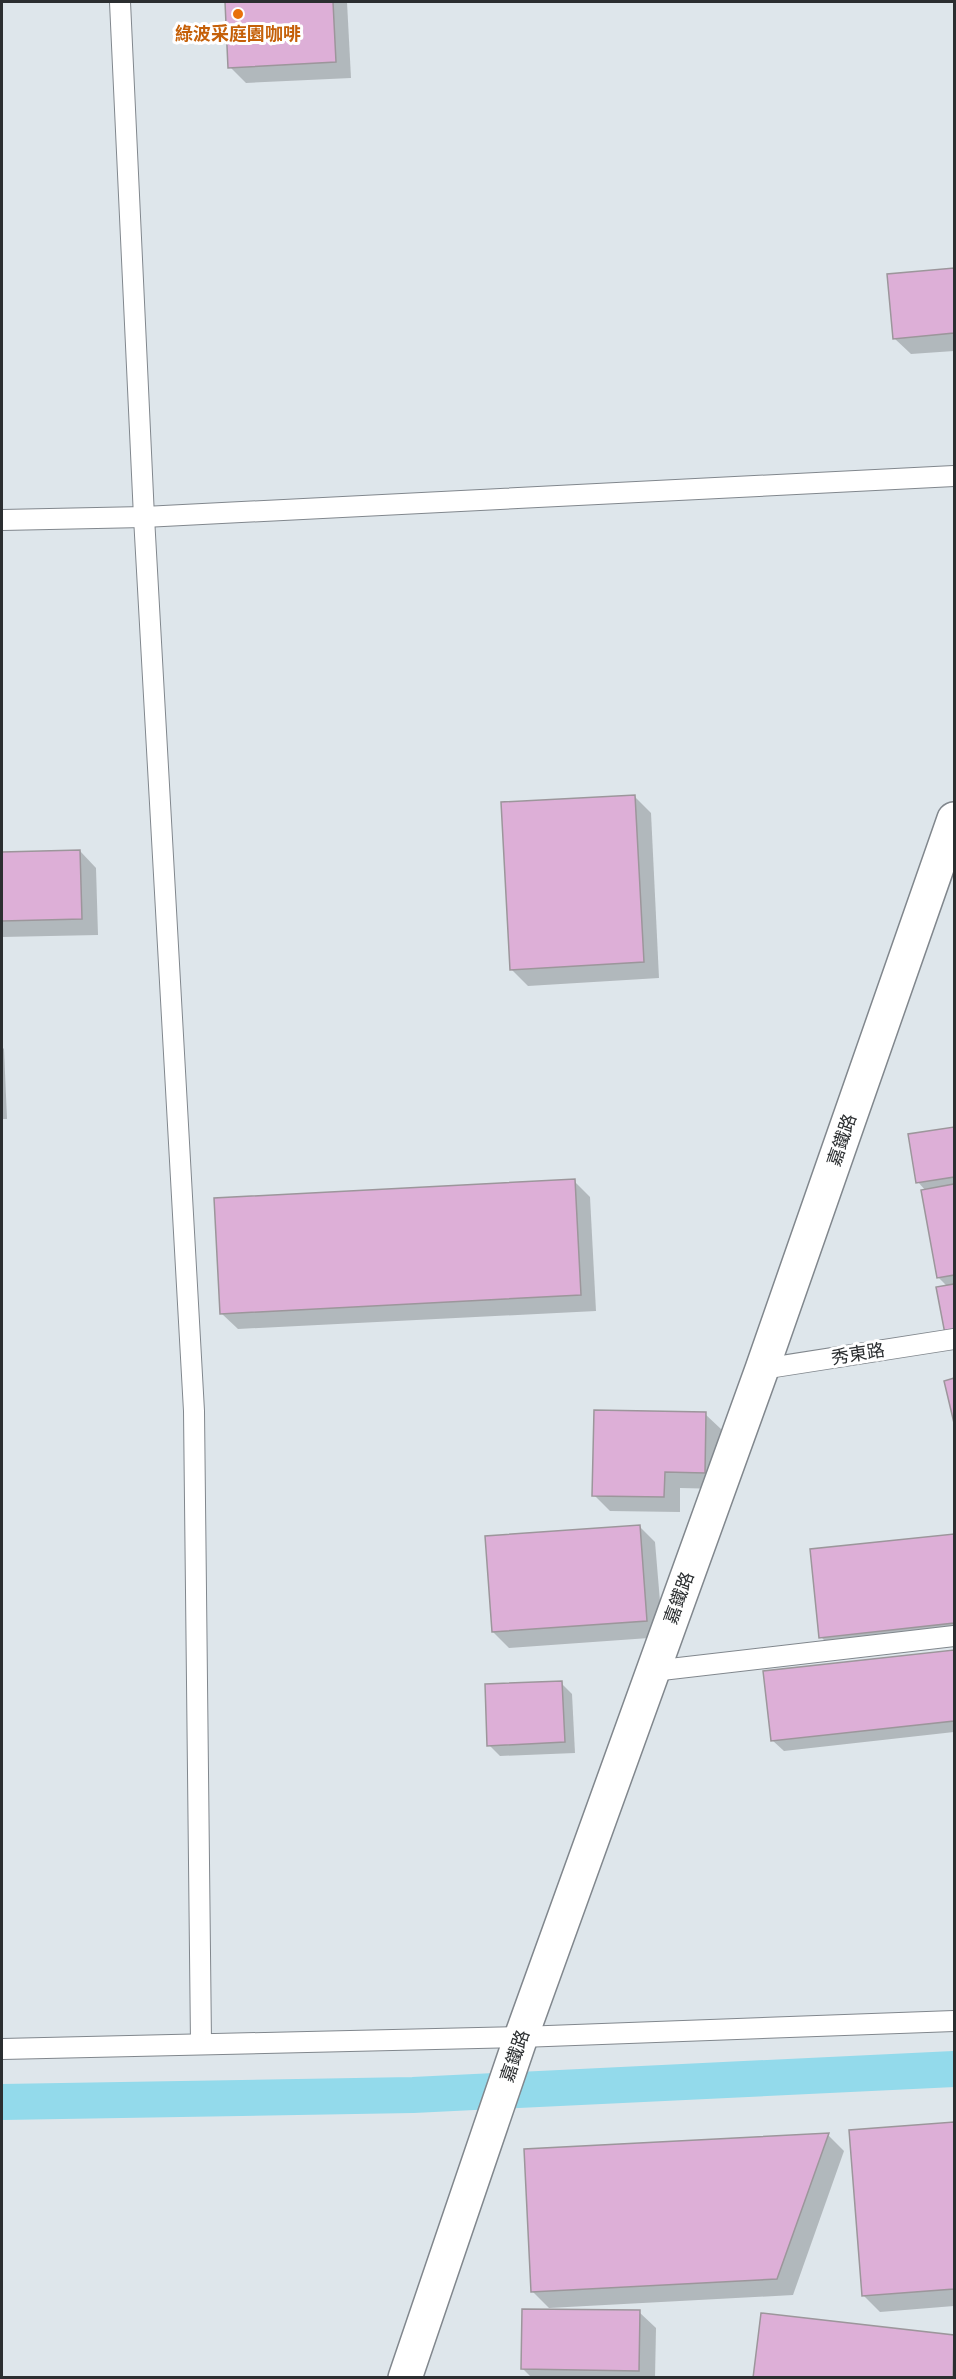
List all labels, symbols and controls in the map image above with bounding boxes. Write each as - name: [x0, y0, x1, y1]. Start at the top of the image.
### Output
- marker: 綠波采庭園咖啡: [231, 7, 245, 21]
- place label: 綠波采庭園咖啡: [175, 22, 301, 47]
- street label: 嘉鐵路: [822, 1111, 863, 1170]
- street label: 秀東路: [829, 1338, 887, 1371]
- street label: 嘉鐵路: [658, 1569, 700, 1628]
- street label: 嘉鐵路: [495, 2027, 536, 2086]

